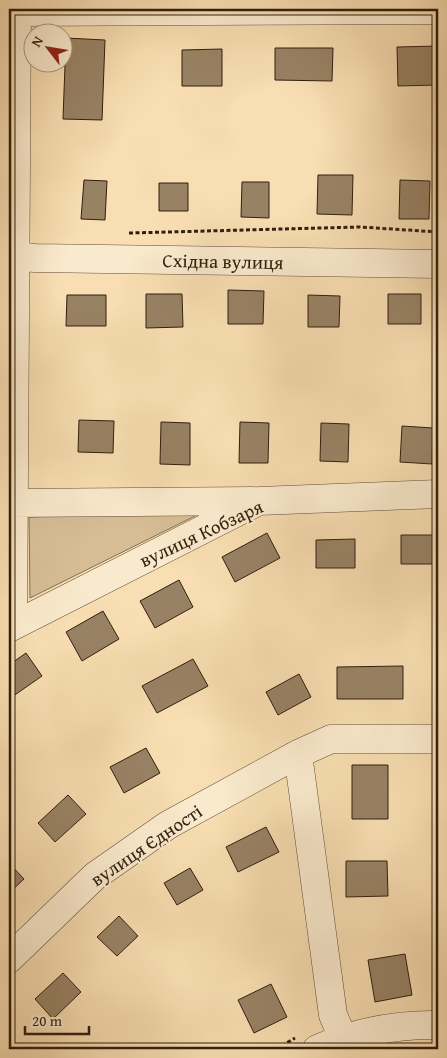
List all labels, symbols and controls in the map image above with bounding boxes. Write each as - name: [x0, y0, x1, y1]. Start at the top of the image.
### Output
- north arrow: [22, 22, 72, 72]
- text: N: [26, 32, 48, 50]
- street label: Східна вулиця: [162, 246, 284, 276]
- street label: вулиця Кобзаря: [135, 492, 268, 574]
- street label: вулиця Єдності: [84, 797, 208, 893]
- scale bar: [25, 1003, 89, 1035]
- text: 20 m: [32, 1010, 63, 1031]

